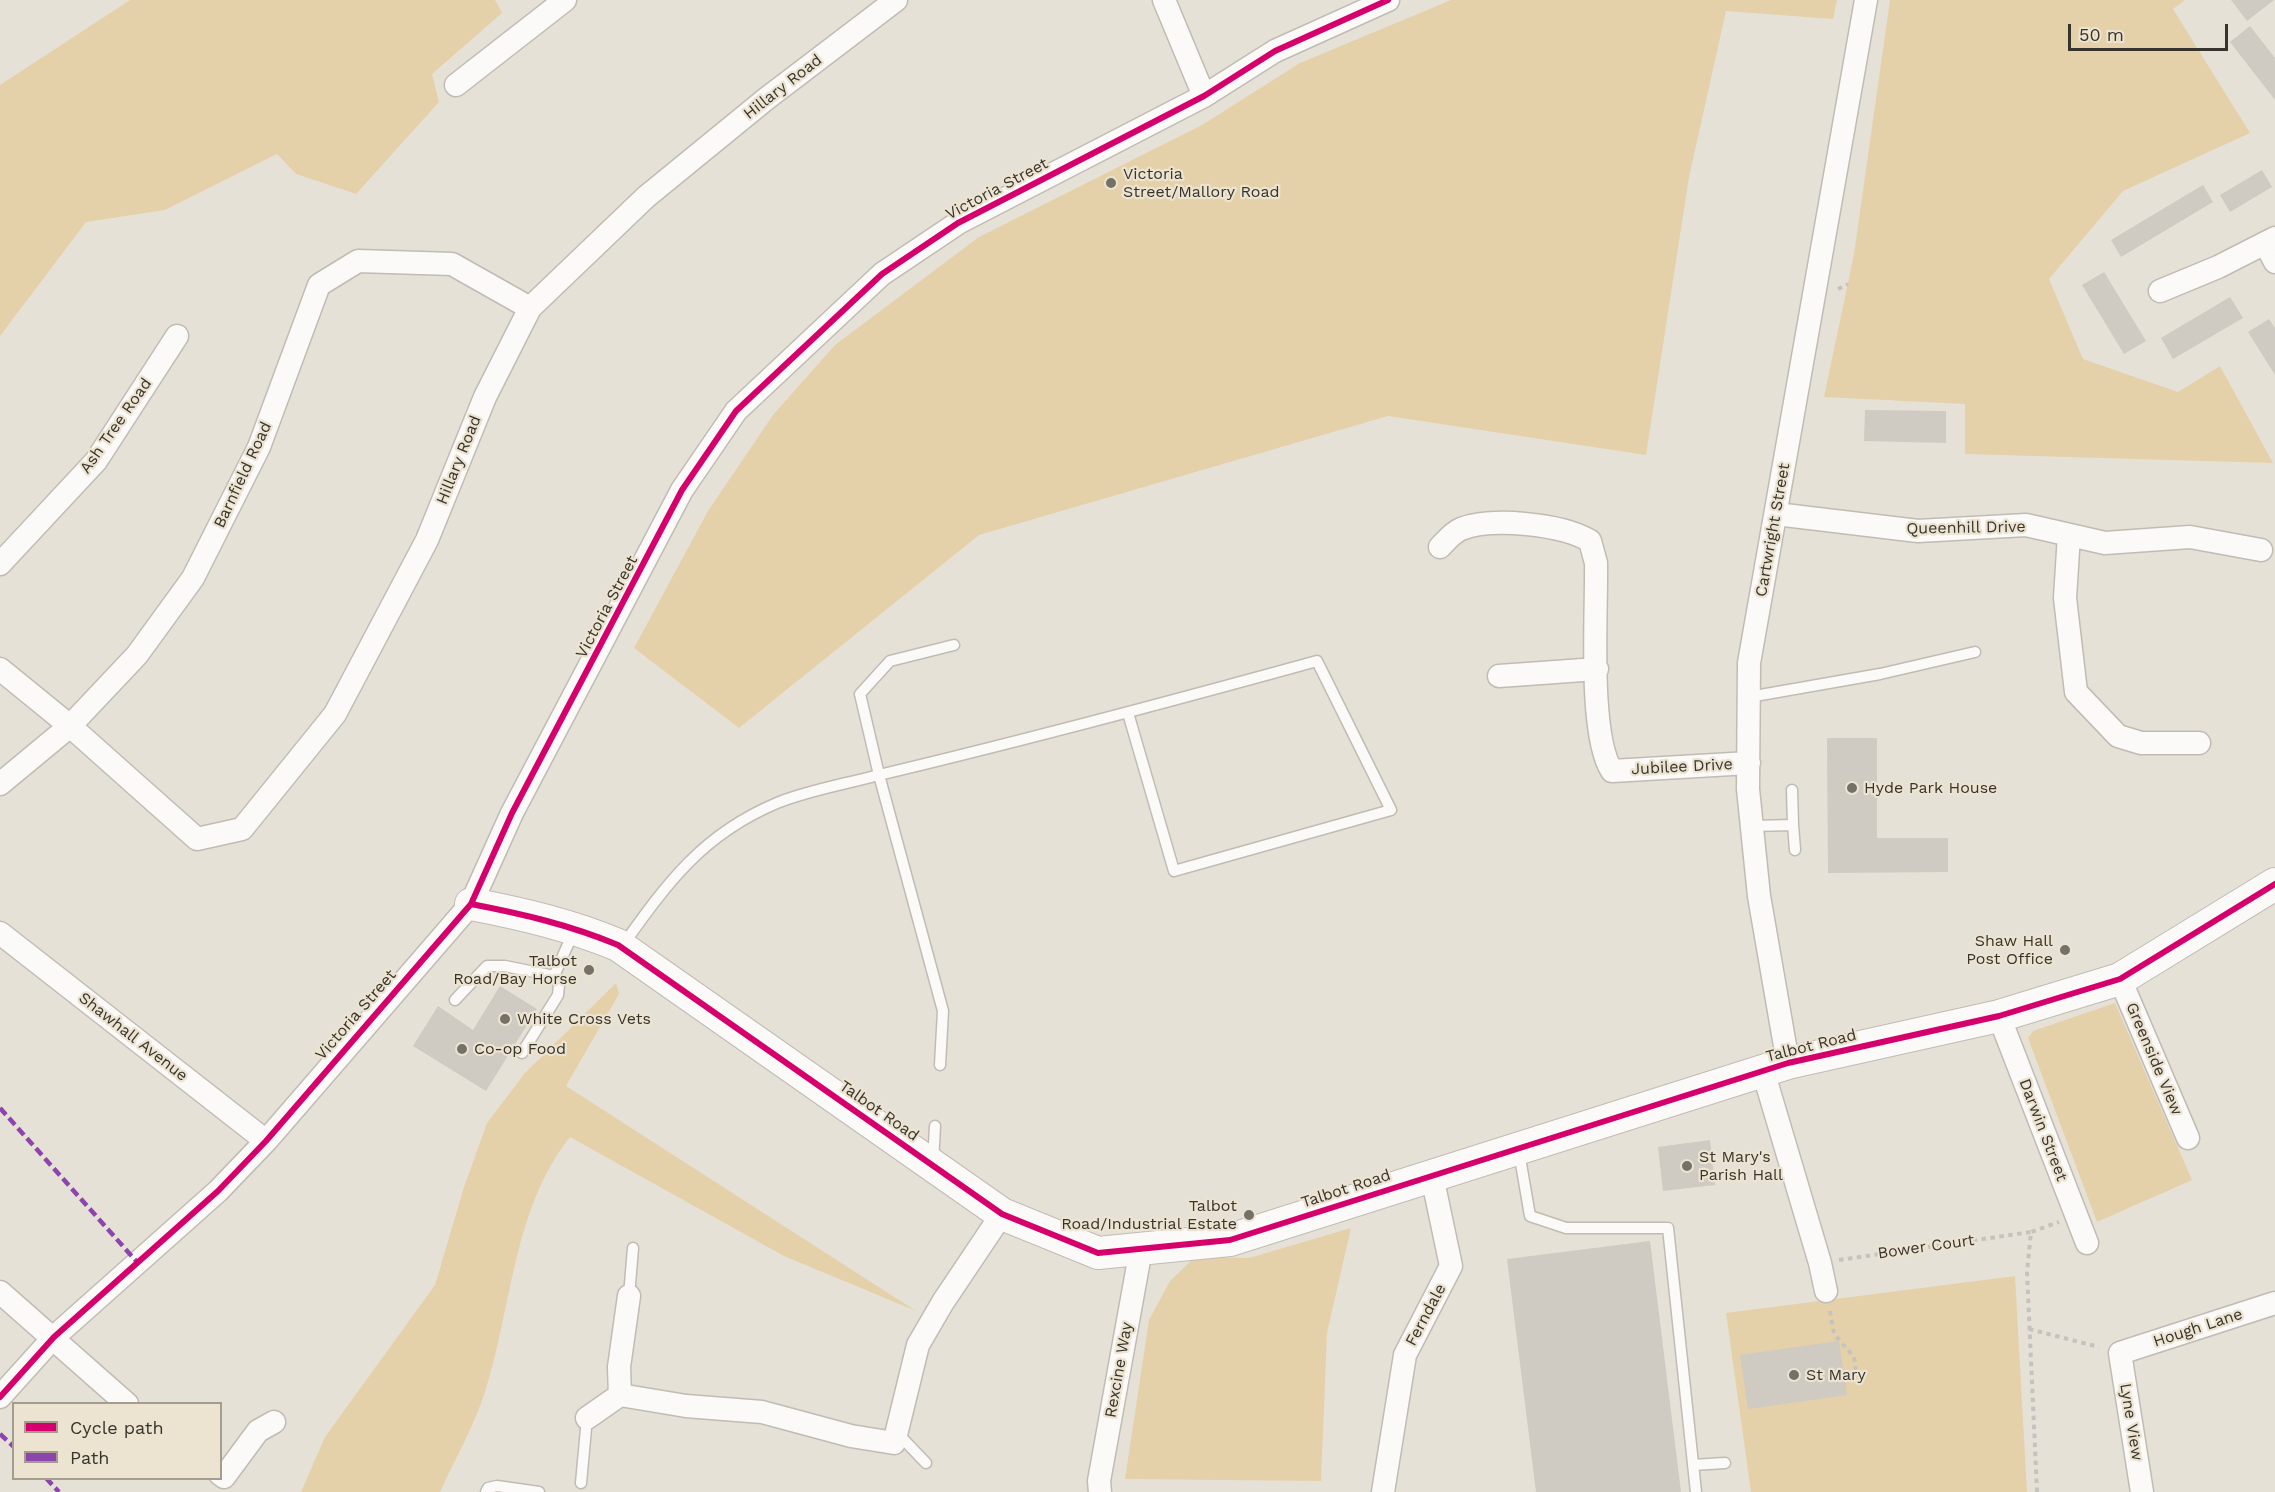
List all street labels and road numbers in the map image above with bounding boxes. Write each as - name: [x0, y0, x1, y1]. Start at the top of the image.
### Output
- street label: Hillary Road: [740, 50, 826, 124]
- street label: Victoria Street: [942, 154, 1052, 224]
- street label: Ash Tree Road: [76, 375, 156, 477]
- street label: Hillary Road: [432, 413, 486, 507]
- street label: Barnfield Road: [210, 419, 276, 531]
- street label: Cartwright Street: [1752, 462, 1794, 598]
- street label: Queenhill Drive: [1906, 517, 2026, 539]
- street label: Victoria Street: [572, 552, 642, 662]
- street label: Jubilee Drive: [1631, 755, 1733, 779]
- street label: Victoria Street: [312, 966, 400, 1064]
- street label: Shawhall Avenue: [75, 988, 191, 1086]
- street label: Greenside View: [2122, 1000, 2186, 1118]
- street label: Talbot Road: [1764, 1025, 1858, 1067]
- street label: Darwin Street: [2015, 1076, 2071, 1184]
- street label: Talbot Road: [836, 1077, 922, 1145]
- street label: Talbot Road: [1299, 1166, 1393, 1212]
- street label: Bower Court: [1876, 1231, 1976, 1263]
- street label: Ferndale: [1402, 1281, 1450, 1349]
- street label: Hough Lane: [2151, 1305, 2245, 1351]
- street label: Rexcine Way: [1101, 1321, 1137, 1419]
- street label: Lyne View: [2115, 1382, 2147, 1462]

